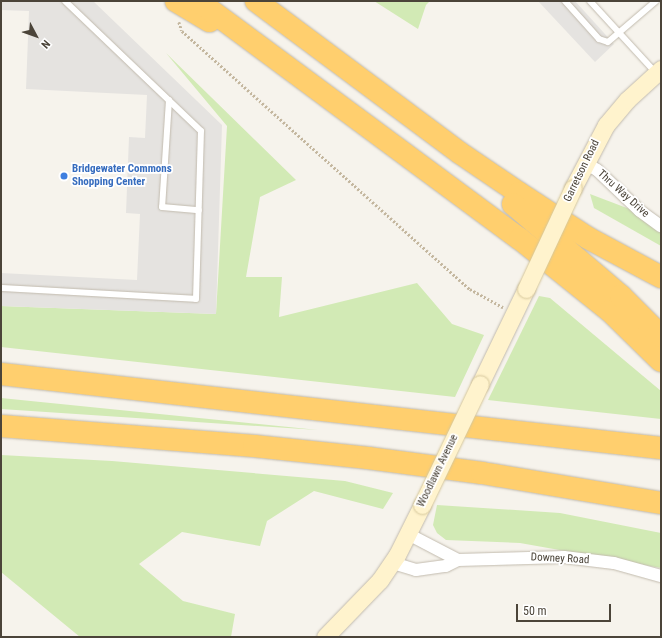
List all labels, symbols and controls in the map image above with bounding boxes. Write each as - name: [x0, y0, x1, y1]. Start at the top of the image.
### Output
- north arrow: [16, 16, 56, 56]
- text: N: [38, 37, 53, 51]
- street label: Garretson Road: [561, 138, 603, 204]
- place label: Bridgewater Commons Shopping Center: [72, 163, 172, 189]
- street label: Thru Way Drive: [595, 167, 651, 221]
- marker: Bridgewater Commons Shopping Center: [59, 171, 69, 181]
- street label: Woodlawn Avenue: [415, 433, 461, 509]
- street label: Downey Road: [530, 551, 590, 567]
- scale bar: [518, 596, 613, 622]
- text: 50 m: [523, 604, 547, 618]

